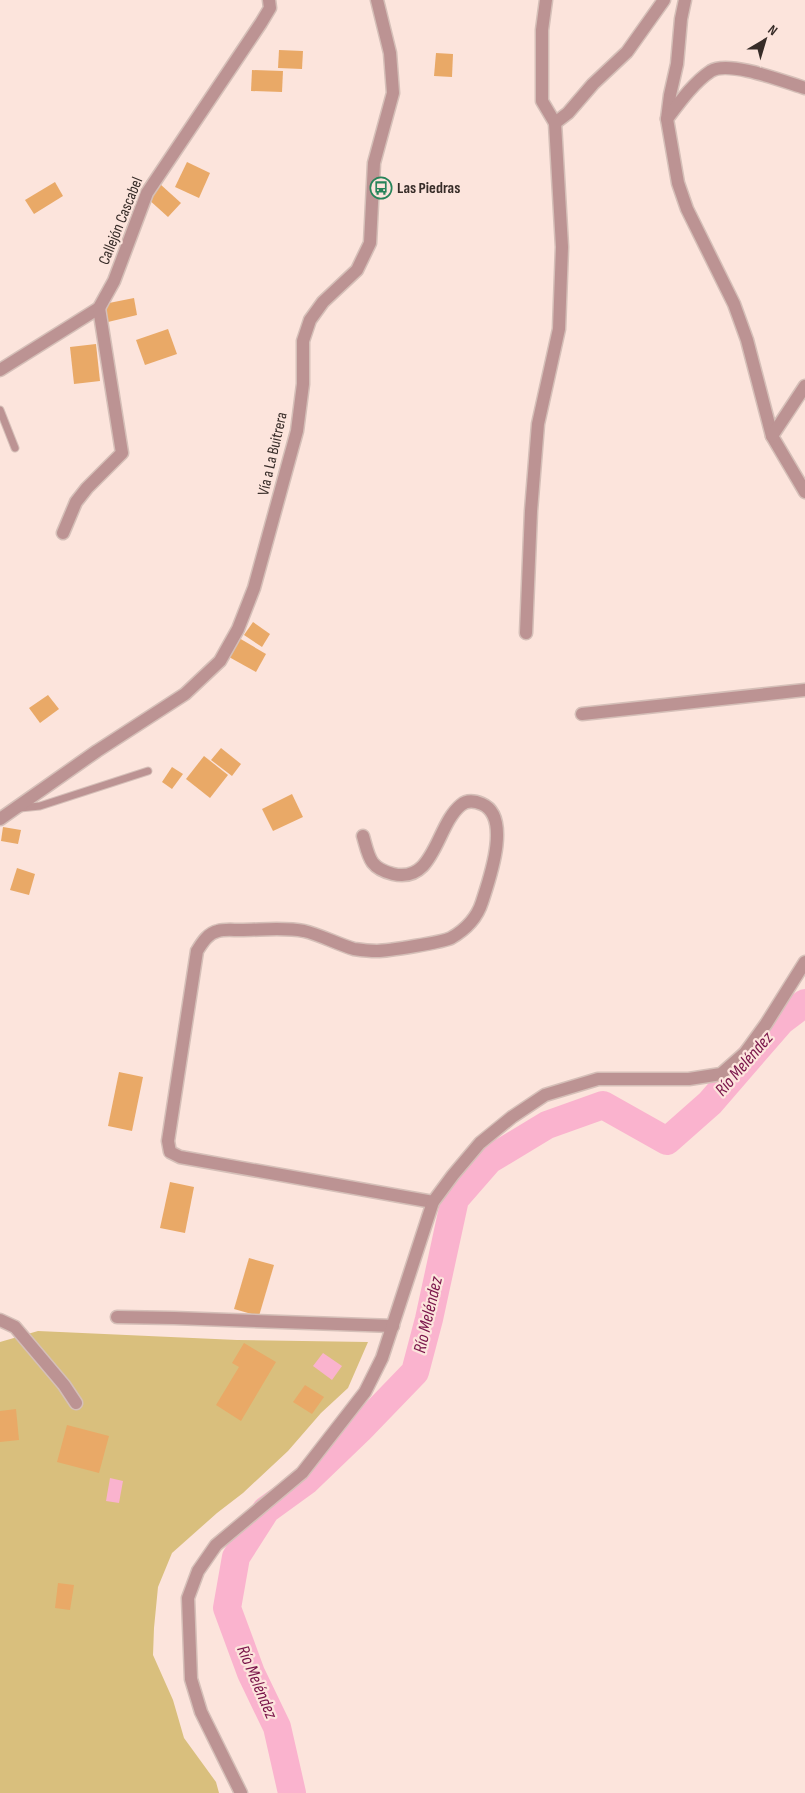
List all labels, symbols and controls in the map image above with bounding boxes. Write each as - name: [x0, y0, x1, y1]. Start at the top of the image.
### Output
- north arrow: [740, 15, 790, 65]
- text: N: [765, 21, 781, 39]
- street label: Callejón Cascabel: [95, 174, 147, 268]
- bus stop icon: Las Piedras: [369, 176, 393, 200]
- place label: Las Piedras: [397, 179, 460, 198]
- street label: Vía a La Buitrera: [254, 410, 292, 498]
- water label: Río Meléndez: [711, 1027, 778, 1100]
- water label: Río Meléndez: [409, 1274, 447, 1355]
- water label: Río Meléndez: [232, 1642, 282, 1722]

